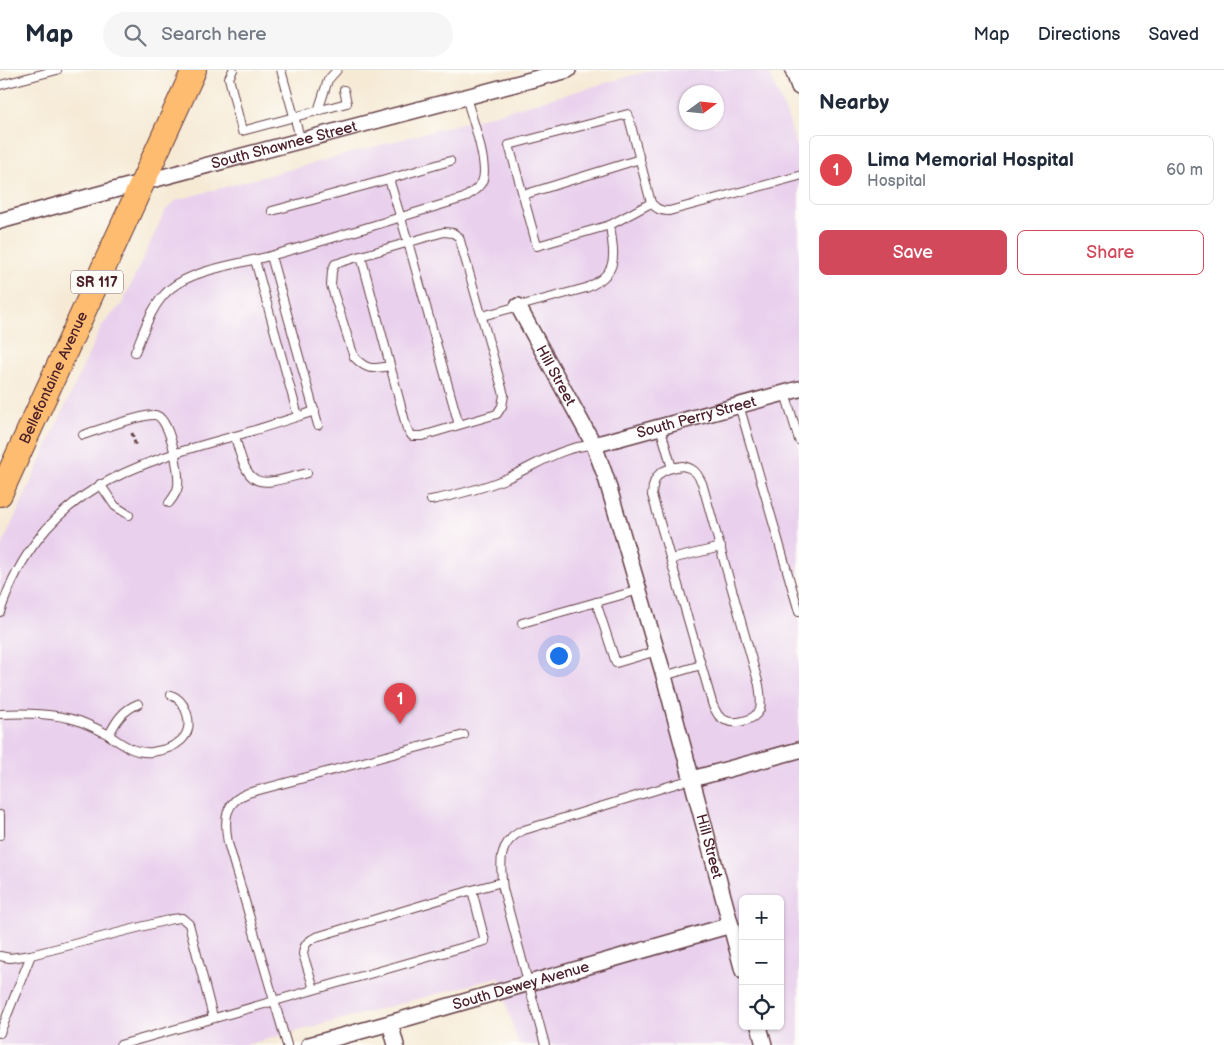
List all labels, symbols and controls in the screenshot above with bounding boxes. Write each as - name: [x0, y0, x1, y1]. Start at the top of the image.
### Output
- search box: [103, 12, 453, 57]
- text: Map: [25, 20, 73, 49]
- icon: search: [121, 21, 149, 49]
- text: Search here: [161, 23, 267, 46]
- text: Map: [974, 24, 1010, 45]
- text: Directions: [1038, 24, 1120, 45]
- text: Saved: [1148, 24, 1199, 45]
- north arrow: [679, 85, 724, 130]
- text: Nearby: [819, 90, 889, 115]
- street label: South Shawnee Street: [209, 117, 359, 174]
- text: Lima Memorial Hospital: [867, 149, 1074, 172]
- text: 1: [833, 161, 839, 180]
- text: 60 m: [1166, 161, 1203, 180]
- text: Hospital: [867, 172, 926, 191]
- button: Save: [819, 230, 1007, 275]
- button: Share: [1017, 230, 1204, 275]
- road number: SR 117: [71, 270, 123, 293]
- street label: Bellefontaine Avenue: [15, 308, 92, 447]
- street label: Hill Street: [531, 342, 580, 409]
- street label: South Perry Street: [635, 392, 759, 443]
- your location: [546, 643, 572, 669]
- pin: 1: [384, 683, 416, 724]
- street label: Hill Street: [691, 812, 727, 881]
- map controls: [739, 895, 784, 1030]
- button: +: [739, 895, 784, 940]
- button: −: [739, 940, 784, 985]
- street label: South Dewey Avenue: [450, 957, 592, 1015]
- button: locate: [739, 985, 784, 1030]

